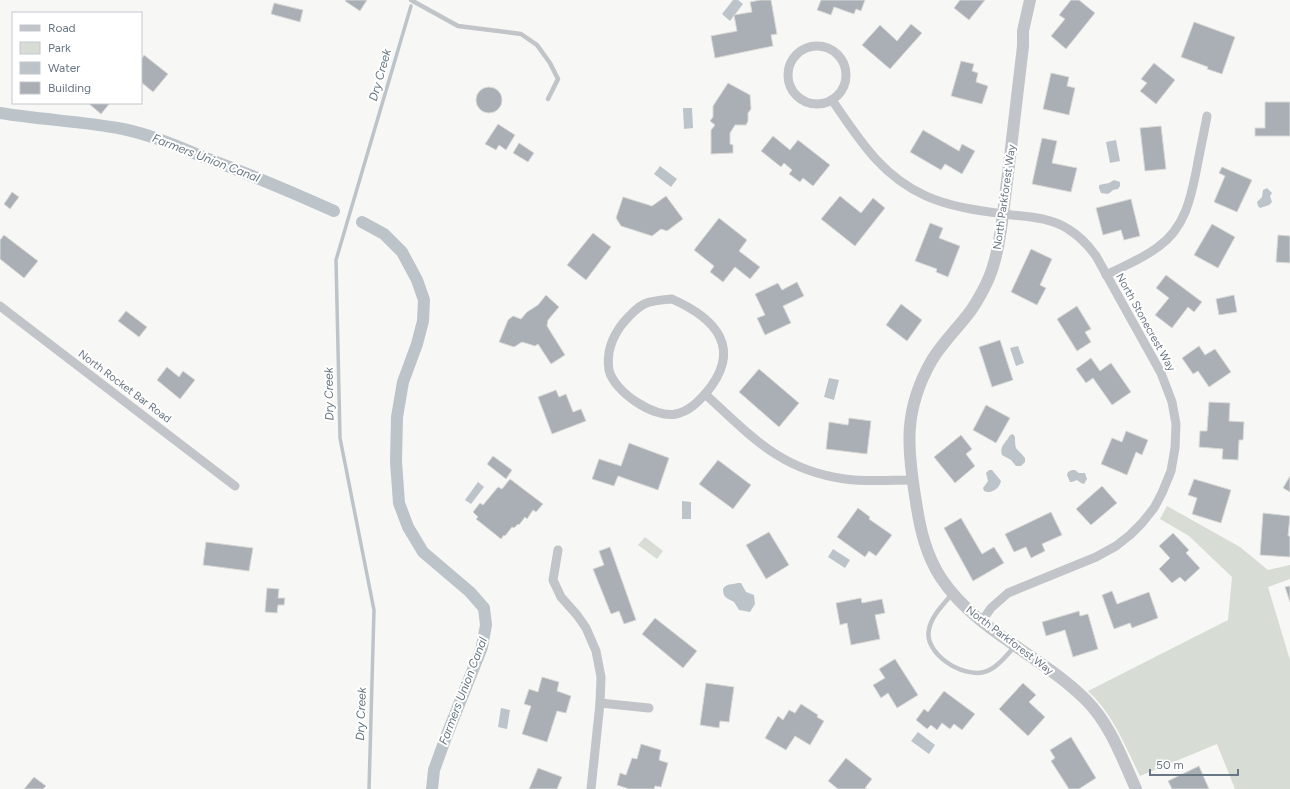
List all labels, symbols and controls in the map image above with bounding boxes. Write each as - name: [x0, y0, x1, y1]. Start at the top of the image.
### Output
- legend: [12, 12, 142, 104]
- text: Road: [48, 21, 76, 35]
- text: Park: [48, 41, 71, 55]
- water label: Dry Creek: [366, 46, 394, 103]
- text: Water: [48, 61, 80, 75]
- text: Building: [48, 81, 91, 95]
- water label: Farmers Union Canal: [150, 131, 262, 185]
- street label: North Parkforest Way: [991, 143, 1018, 251]
- street label: North Stonecrest Way: [1113, 271, 1178, 374]
- street label: North Rocket Bar Road: [76, 347, 174, 426]
- water label: Dry Creek: [322, 366, 336, 421]
- street label: North Parkforest Way: [963, 603, 1056, 678]
- water label: Farmers Union Canal: [436, 635, 490, 747]
- water label: Dry Creek: [353, 686, 369, 741]
- scale bar: [1150, 751, 1238, 777]
- text: 50 m: [1156, 758, 1184, 772]

